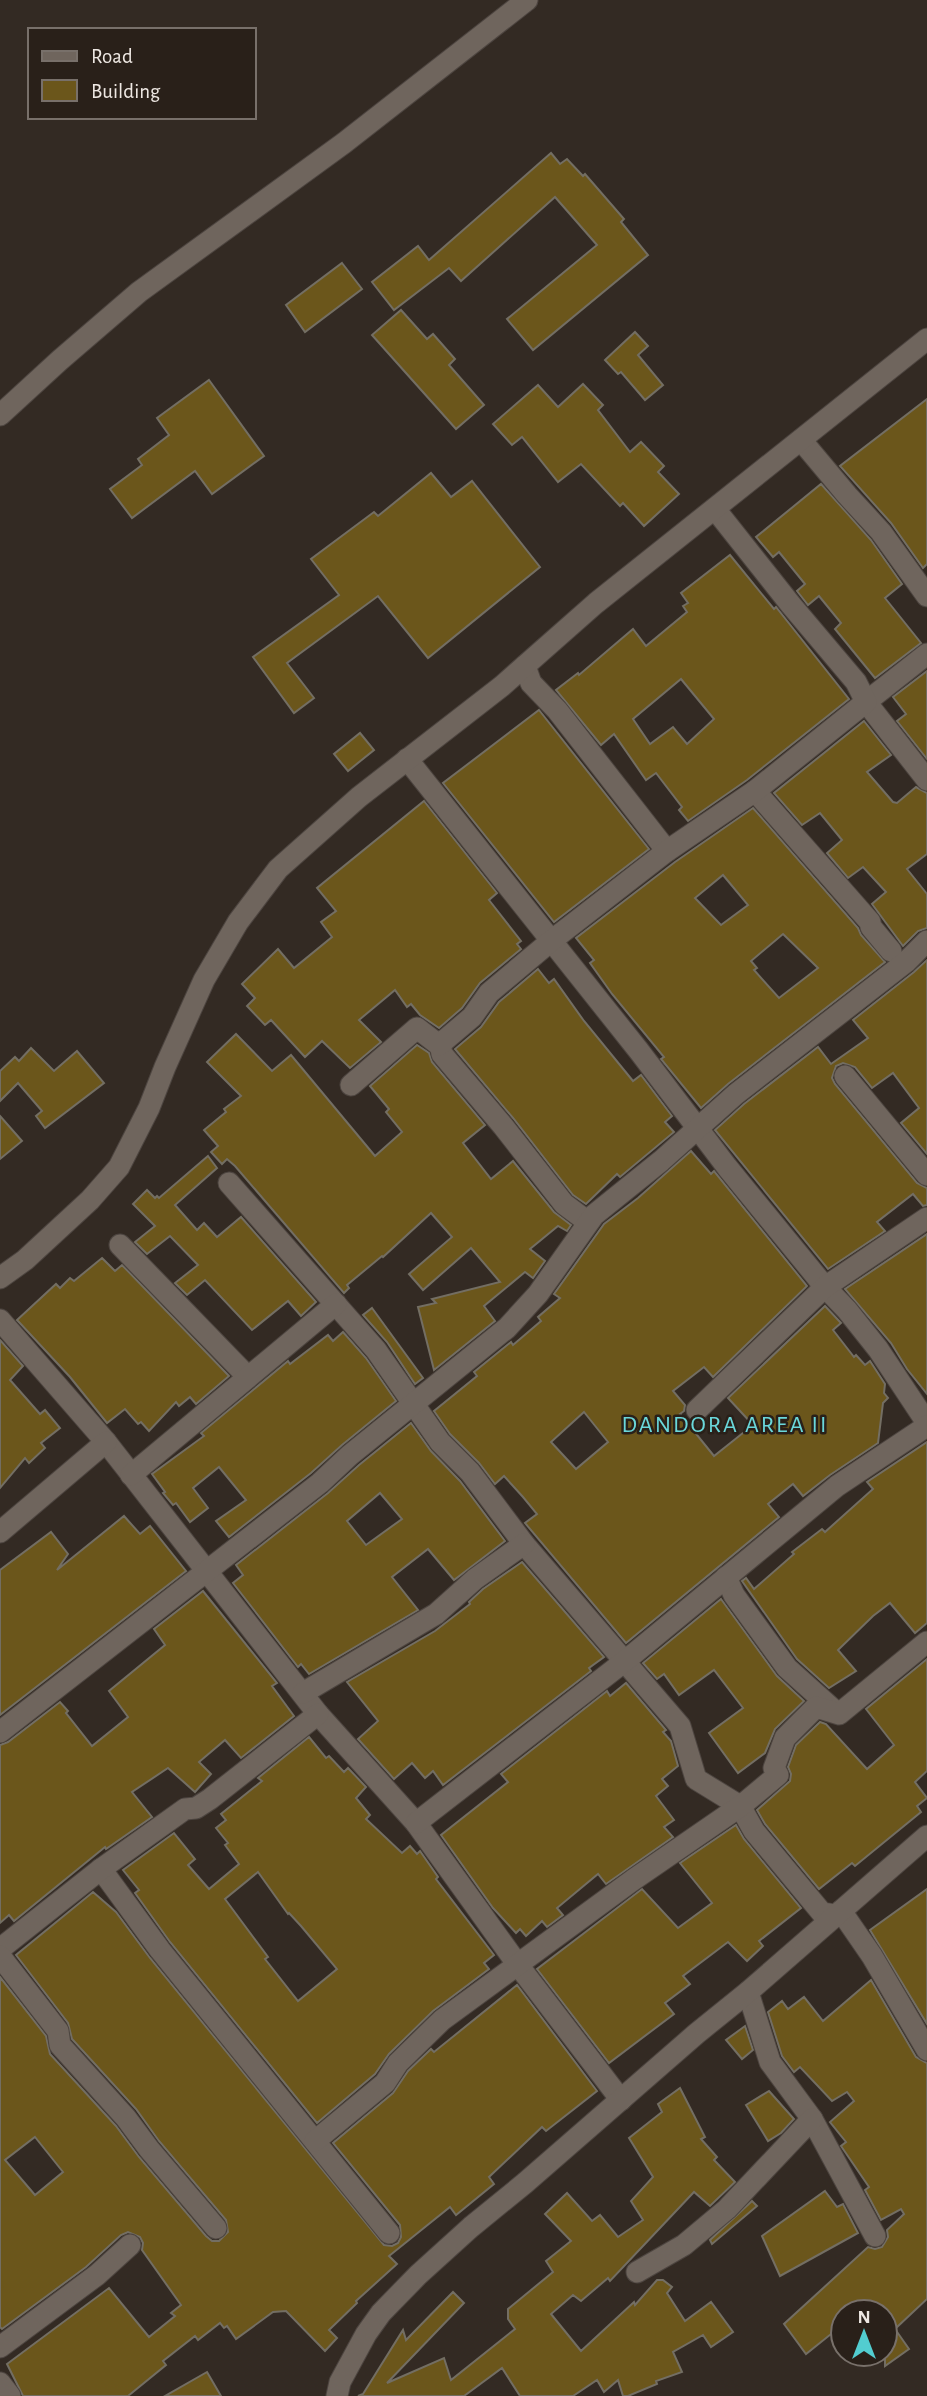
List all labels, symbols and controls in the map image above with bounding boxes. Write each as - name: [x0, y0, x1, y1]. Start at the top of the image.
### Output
- legend: [28, 28, 256, 119]
- text: Road: [91, 46, 133, 67]
- text: Building: [91, 81, 161, 102]
- district label: DANDORA AREA II: [622, 1413, 828, 1437]
- north arrow: [829, 2298, 899, 2368]
- text: N: [857, 2308, 871, 2327]

